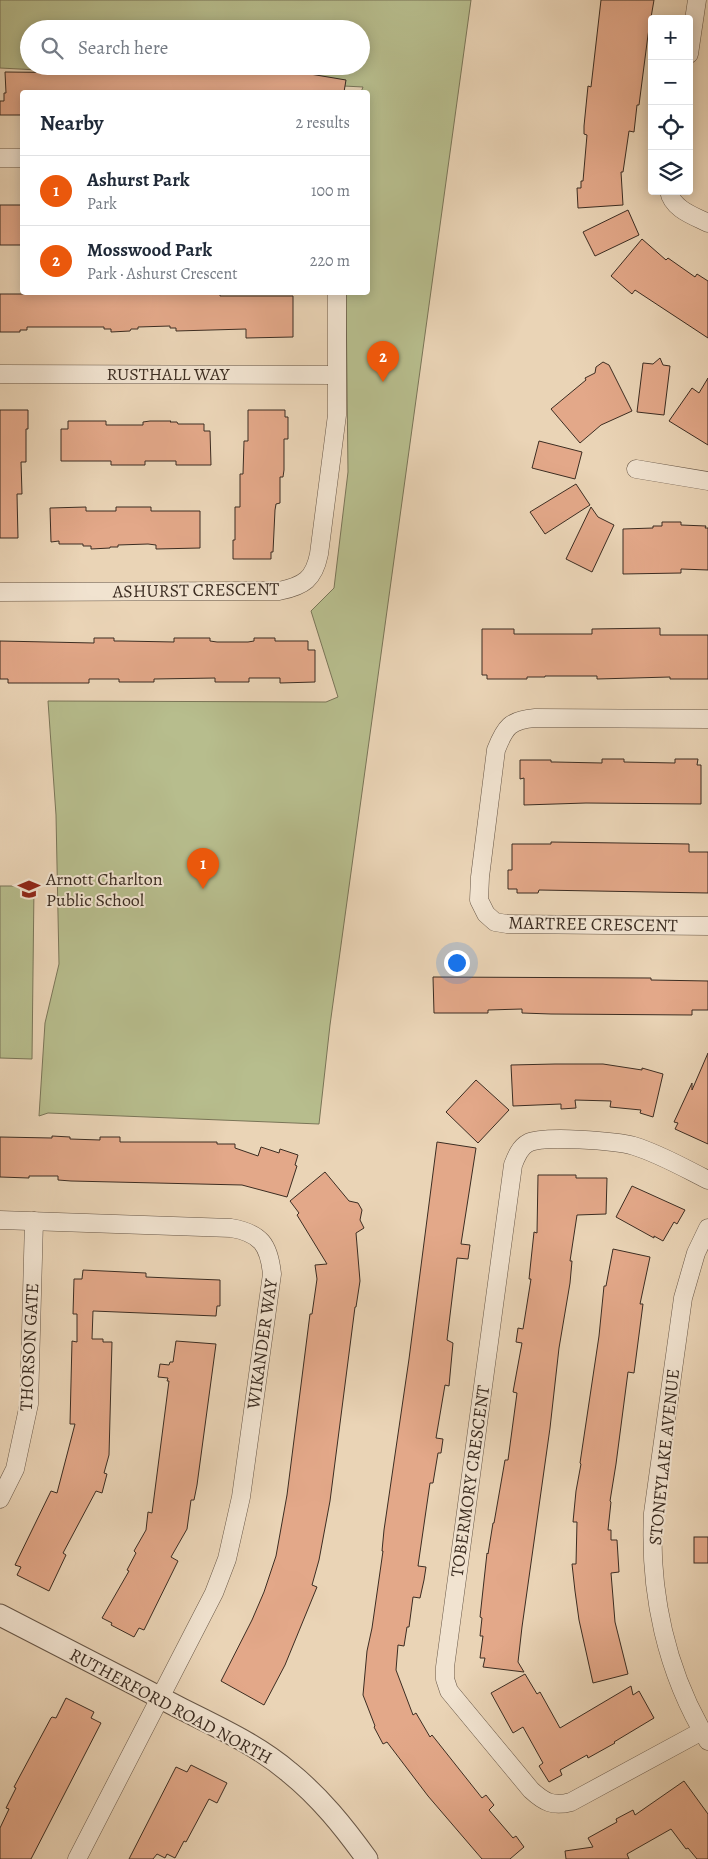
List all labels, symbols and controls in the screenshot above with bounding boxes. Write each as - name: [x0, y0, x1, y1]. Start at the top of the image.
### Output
- map controls: [648, 15, 693, 195]
- button: +: [648, 15, 693, 60]
- search box: [20, 20, 370, 75]
- icon: search: [38, 34, 66, 62]
- text: Search here: [78, 35, 168, 61]
- button: −: [648, 60, 693, 105]
- button: locate: [648, 105, 693, 150]
- text: Nearby: [40, 109, 103, 137]
- text: 2 results: [295, 112, 350, 134]
- button: layers: [648, 150, 693, 195]
- text: Ashurst Park: [87, 167, 190, 193]
- text: 1: [53, 180, 59, 202]
- text: 100 m: [311, 180, 350, 202]
- text: Park: [87, 193, 117, 215]
- text: Mosswood Park: [87, 237, 212, 263]
- text: 2: [52, 250, 60, 272]
- text: 220 m: [310, 250, 350, 272]
- text: Park · Ashurst Crescent: [87, 263, 238, 285]
- pin: 2: [367, 341, 399, 382]
- street label: RUSTHALL WAY: [106, 362, 231, 386]
- street label: ASHURST CRESCENT: [112, 577, 280, 603]
- pin: 1: [187, 848, 219, 889]
- place label: Arnott Charlton Public School: [45, 867, 163, 912]
- school or university icon: Arnott Charlton Public School: [16, 876, 42, 902]
- street label: MARTREE CRESCENT: [508, 911, 678, 937]
- your location: [444, 950, 470, 976]
- street label: WIKANDER WAY: [241, 1276, 283, 1412]
- street label: THORSON GATE: [14, 1283, 44, 1411]
- street label: STONEYLAKE AVENUE: [643, 1368, 685, 1546]
- street label: TOBERMORY CRESCENT: [445, 1384, 495, 1578]
- street label: RUTHERFORD ROAD NORTH: [65, 1642, 277, 1770]

